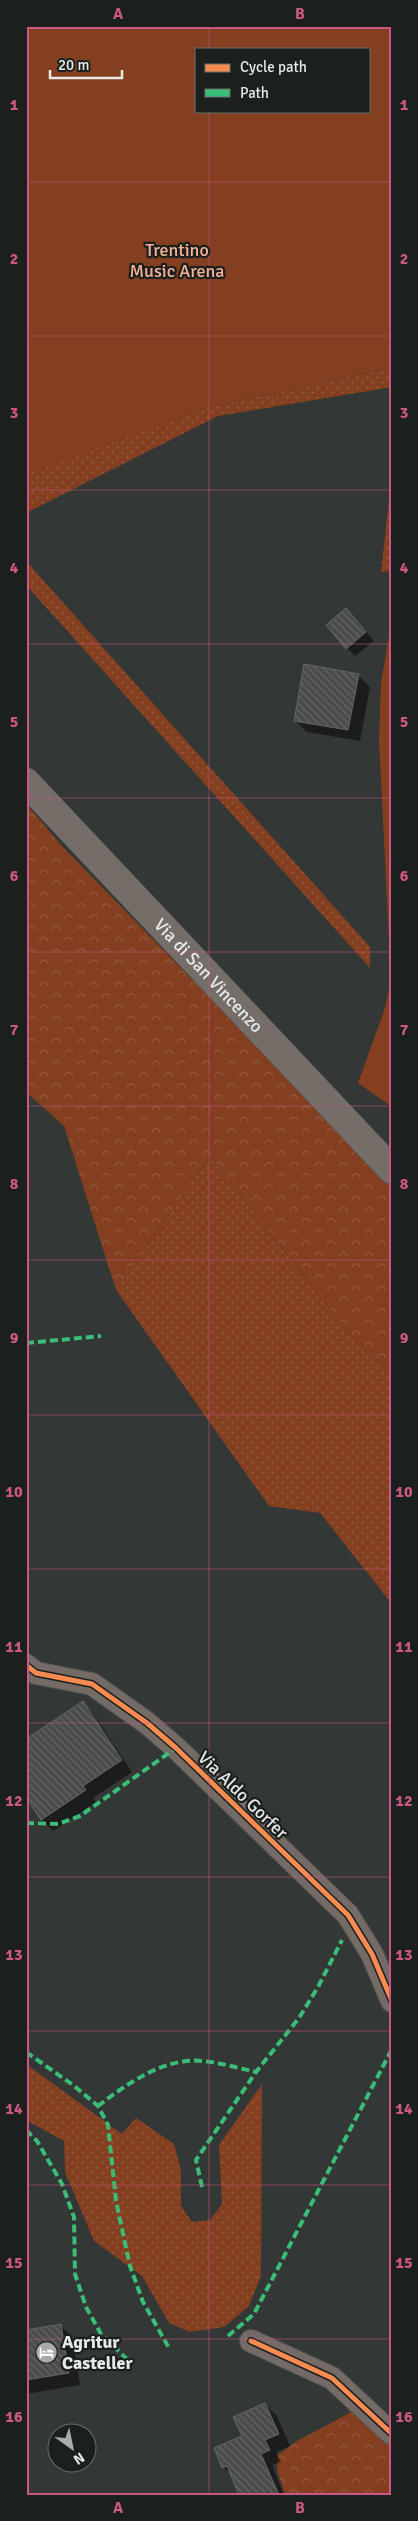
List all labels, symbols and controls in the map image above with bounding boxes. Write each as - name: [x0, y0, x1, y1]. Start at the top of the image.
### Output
- text: A: [113, 4, 124, 24]
- text: B: [295, 4, 305, 24]
- scale bar: [50, 48, 122, 80]
- legend: [195, 48, 370, 112]
- text: 20 m: [58, 56, 89, 74]
- text: Cycle path: [240, 58, 307, 76]
- text: Path: [240, 84, 269, 102]
- text: 1: [10, 95, 19, 115]
- text: 1: [400, 95, 409, 115]
- park label: Trentino Music Arena: [130, 239, 224, 282]
- text: 2: [10, 249, 18, 269]
- text: 2: [400, 249, 408, 269]
- text: 3: [10, 403, 18, 423]
- text: 3: [400, 403, 408, 423]
- text: 4: [10, 558, 19, 578]
- text: 4: [400, 558, 409, 578]
- text: 5: [10, 712, 18, 732]
- text: 5: [400, 712, 408, 732]
- text: 6: [10, 866, 19, 886]
- text: 6: [400, 866, 409, 886]
- street label: Via di San Vincenzo: [149, 914, 268, 1037]
- text: 7: [10, 1020, 19, 1040]
- text: 7: [400, 1020, 409, 1040]
- text: 8: [10, 1174, 19, 1194]
- text: 8: [400, 1174, 409, 1194]
- text: 9: [10, 1328, 19, 1348]
- text: 9: [400, 1328, 409, 1348]
- text: 10: [5, 1482, 23, 1502]
- text: 10: [395, 1482, 413, 1502]
- text: 11: [5, 1637, 23, 1657]
- text: 11: [395, 1637, 413, 1657]
- street label: Via Aldo Gorfer: [193, 1747, 293, 1844]
- text: 12: [5, 1791, 23, 1811]
- text: 12: [395, 1791, 413, 1811]
- text: 13: [5, 1945, 23, 1965]
- text: 13: [395, 1945, 413, 1965]
- text: 14: [5, 2099, 23, 2119]
- text: 14: [395, 2099, 413, 2119]
- text: 15: [5, 2253, 23, 2273]
- text: 15: [395, 2253, 413, 2273]
- place label: Agritur Casteller: [62, 2331, 134, 2374]
- hotel icon: Agritur Casteller: [34, 2340, 58, 2364]
- text: 16: [5, 2407, 23, 2427]
- text: 16: [395, 2407, 413, 2427]
- north arrow: [48, 2424, 98, 2474]
- text: N: [70, 2449, 88, 2468]
- text: A: [113, 2498, 124, 2518]
- text: B: [295, 2498, 305, 2518]

